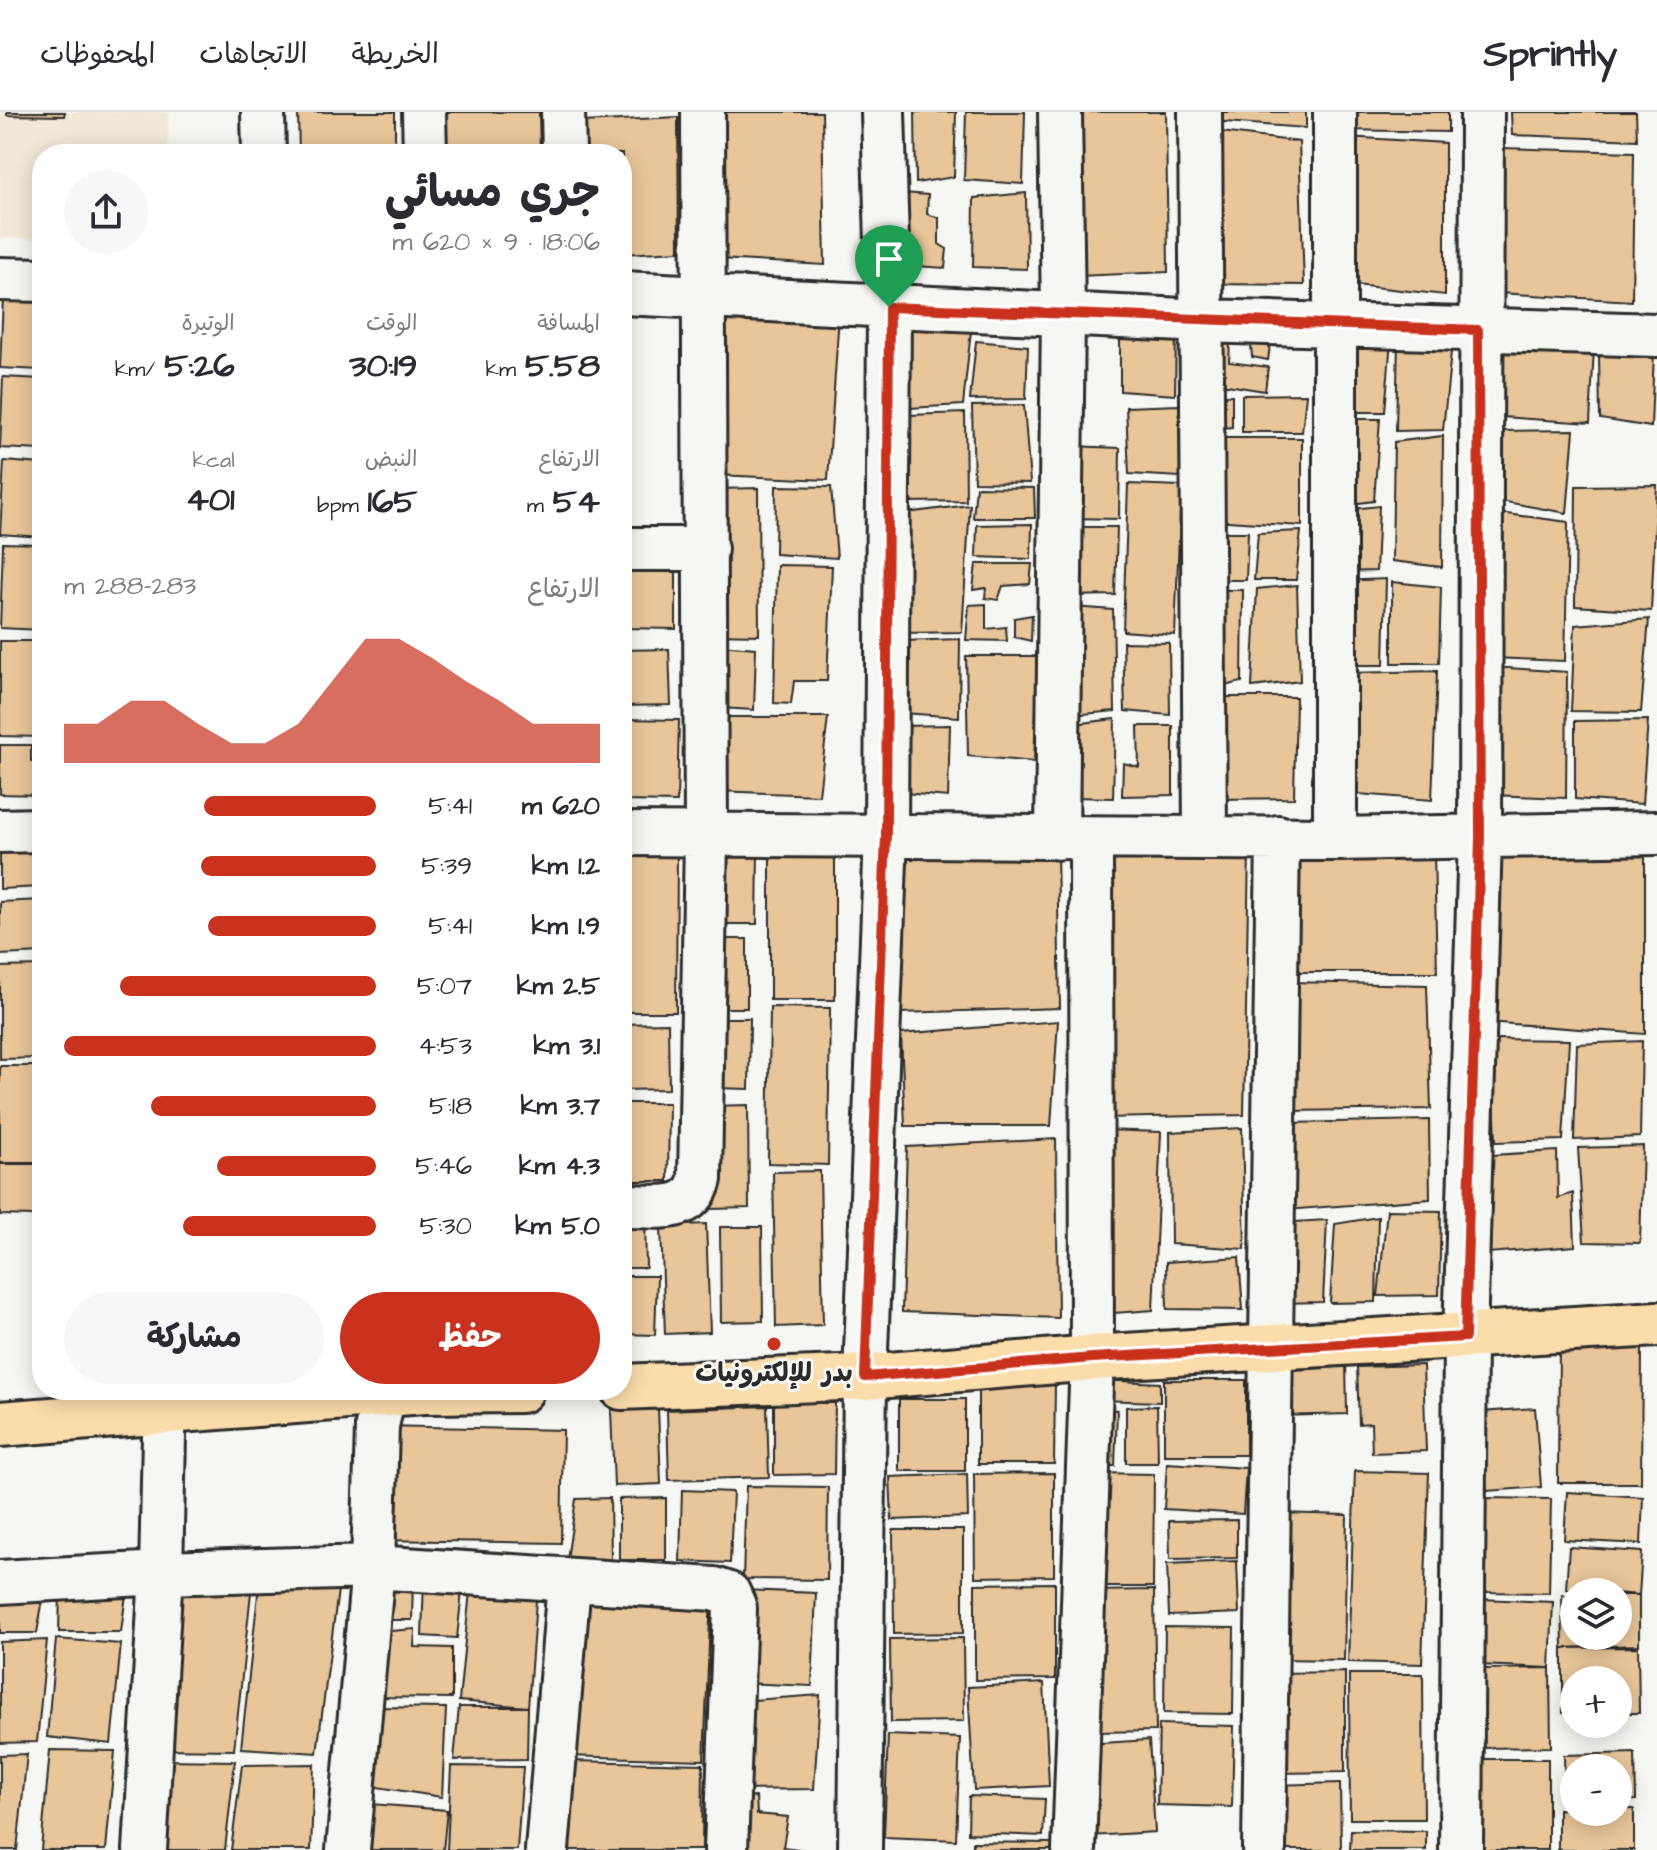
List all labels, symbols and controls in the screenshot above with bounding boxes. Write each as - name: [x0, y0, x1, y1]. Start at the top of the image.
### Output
- text: Sprintly: [1484, 29, 1617, 81]
- text: المحفوظات: [40, 35, 155, 74]
- text: الاتجاهات: [199, 35, 307, 74]
- text: الخريطة: [351, 35, 439, 74]
- text: جري مسائي: [385, 163, 600, 224]
- button: share: [64, 170, 148, 254]
- text: 18:06 · 9 × 620 m: [392, 224, 600, 260]
- pin: [855, 225, 923, 307]
- icon: arrive: [867, 237, 911, 281]
- text: الوتيرة: [182, 308, 235, 339]
- text: الوقت: [366, 308, 417, 339]
- text: المسافة: [537, 308, 600, 339]
- text: 5:26: [164, 342, 235, 390]
- text: 30:19: [349, 342, 417, 390]
- text: 5.58: [525, 342, 600, 390]
- text: /km: [115, 354, 164, 385]
- text: km: [486, 354, 525, 385]
- text: النبض: [365, 444, 417, 475]
- text: الارتفاع: [538, 444, 600, 475]
- text: kcal: [193, 445, 235, 476]
- text: 401: [186, 476, 235, 524]
- text: 165: [368, 478, 417, 526]
- text: 54: [553, 478, 600, 526]
- text: bpm: [317, 490, 368, 521]
- text: m: [527, 490, 553, 521]
- text: 283–288 m: [64, 568, 196, 604]
- text: الارتفاع: [527, 571, 600, 607]
- text: 5:41: [428, 788, 472, 824]
- text: 620 m: [522, 788, 600, 824]
- text: 5:39: [421, 848, 472, 884]
- text: 1.2 km: [531, 848, 600, 884]
- text: 5:41: [428, 908, 472, 944]
- text: 1.9 km: [532, 908, 600, 944]
- text: 5:07: [417, 968, 472, 1004]
- text: 2.5 km: [516, 968, 600, 1004]
- text: 4:53: [418, 1028, 472, 1064]
- text: 3.1 km: [533, 1028, 600, 1064]
- text: 5:18: [429, 1088, 472, 1124]
- text: 3.7 km: [520, 1088, 600, 1124]
- text: 5:46: [415, 1148, 472, 1184]
- text: 4.3 km: [519, 1148, 600, 1184]
- text: 5:30: [420, 1208, 472, 1244]
- text: 5.0 km: [515, 1208, 600, 1244]
- button: مشاركة: [64, 1292, 324, 1384]
- button: حفظ: [340, 1292, 600, 1384]
- marker: بدر للإلكترونيات: [765, 1335, 783, 1353]
- place label: بدر للإلكترونيات: [695, 1355, 853, 1391]
- map controls: [1560, 1578, 1632, 1826]
- button: layers: [1560, 1578, 1632, 1650]
- button: +: [1560, 1666, 1632, 1738]
- button: −: [1560, 1754, 1632, 1826]

